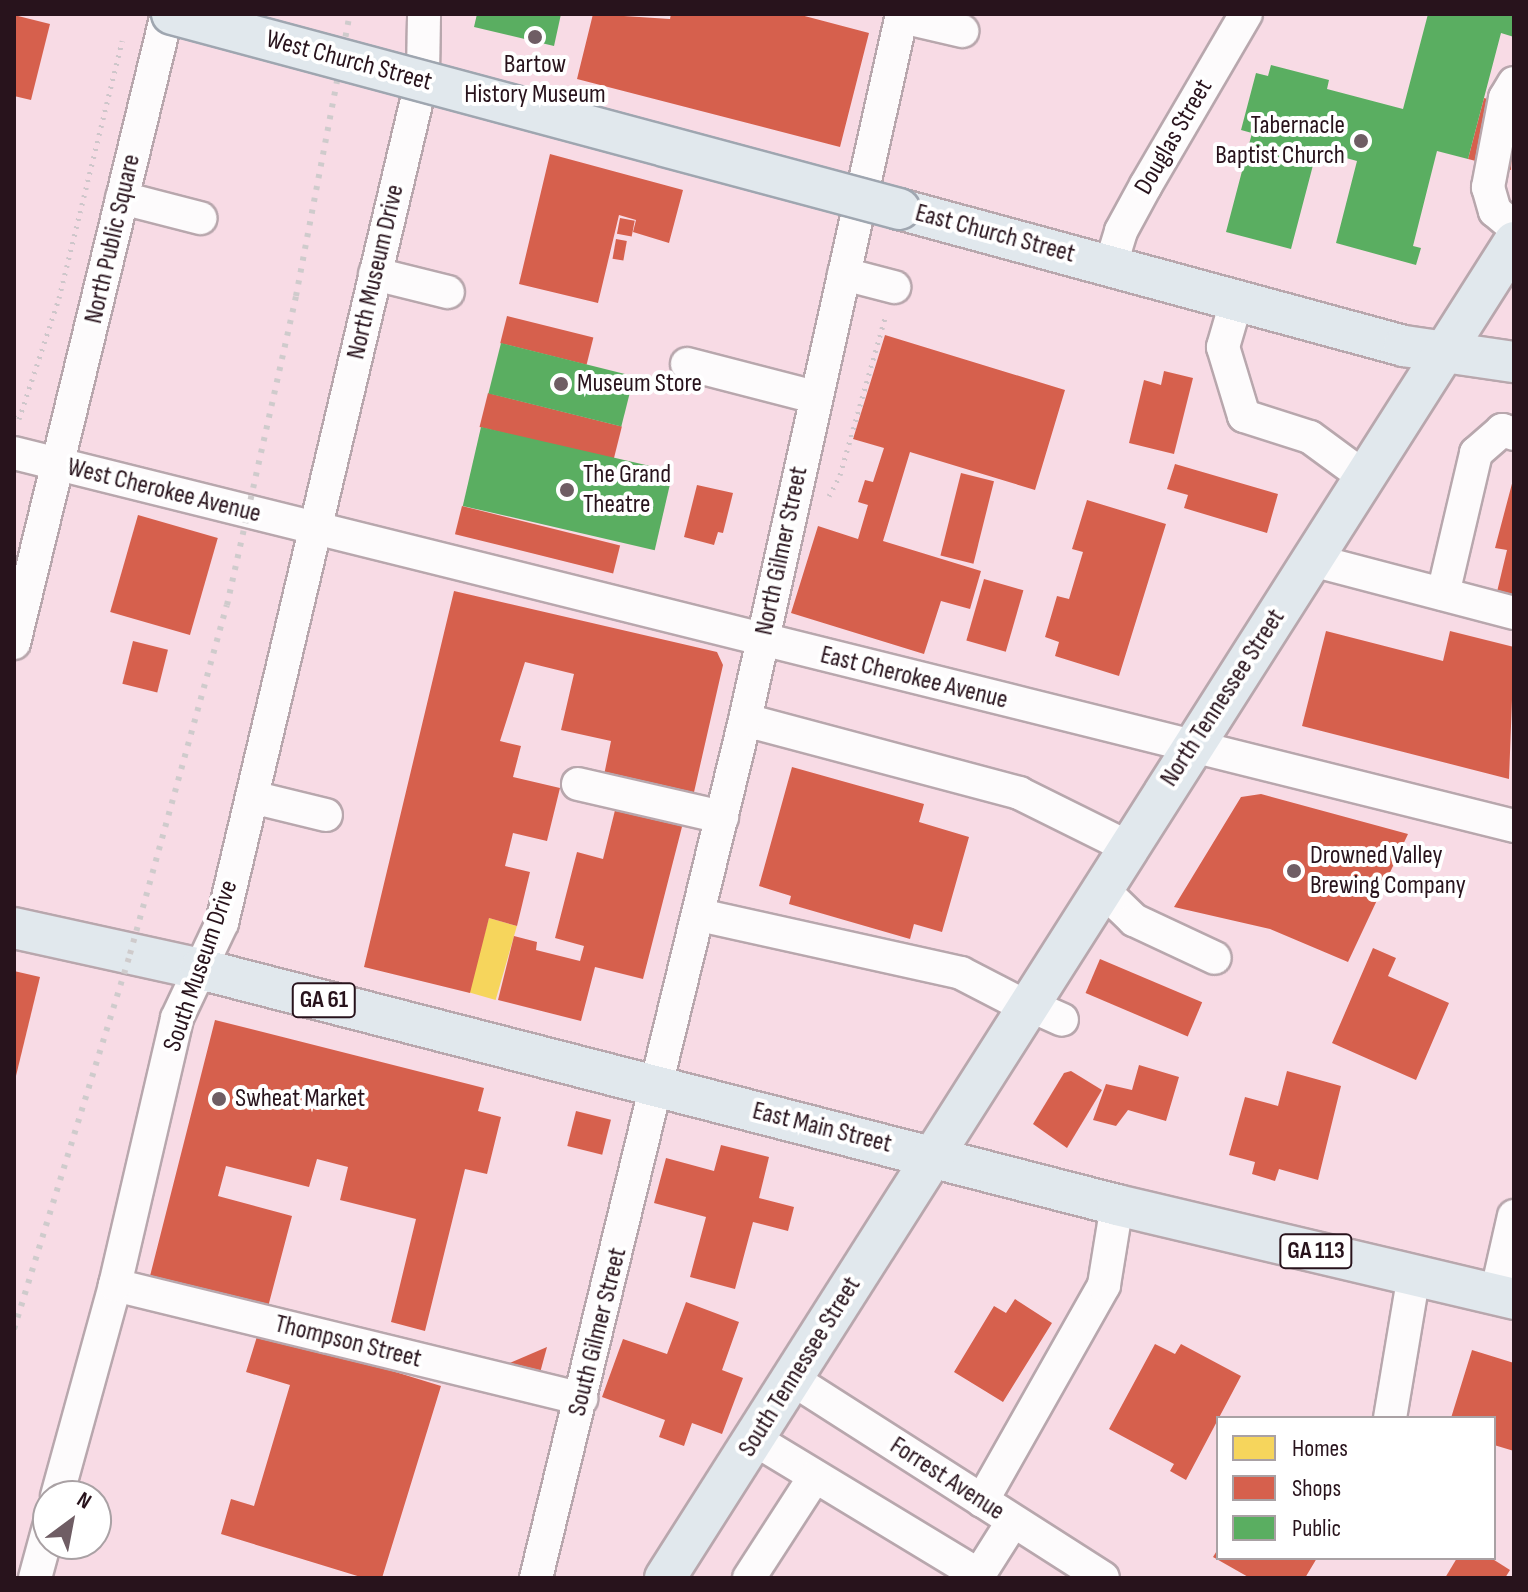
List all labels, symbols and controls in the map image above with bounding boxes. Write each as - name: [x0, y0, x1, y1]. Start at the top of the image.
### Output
- street label: West Church Street: [263, 24, 435, 98]
- marker: Bartow History Museum: [526, 28, 544, 46]
- place label: Bartow History Museum: [464, 49, 606, 110]
- street label: Douglas Street: [1128, 74, 1220, 200]
- place label: Tabernacle Baptist Church: [1215, 110, 1345, 172]
- marker: Tabernacle Baptist Church: [1352, 132, 1370, 150]
- street label: North Public Square: [78, 151, 148, 327]
- street label: North Museum Drive: [341, 182, 411, 362]
- street label: East Church Street: [912, 198, 1078, 270]
- place label: Museum Store: [577, 368, 702, 400]
- marker: Museum Store: [552, 375, 570, 393]
- street label: West Cherokee Avenue: [64, 452, 264, 530]
- place label: The Grand Theatre: [583, 459, 671, 520]
- street label: North Gilmer Street: [749, 464, 815, 638]
- marker: The Grand Theatre: [558, 481, 576, 499]
- street label: North Tennessee Street: [1154, 603, 1292, 793]
- street label: East Cherokee Avenue: [817, 640, 1011, 716]
- place label: Drowned Valley Brewing Company: [1310, 840, 1466, 902]
- marker: Drowned Valley Brewing Company: [1285, 862, 1303, 880]
- street label: South Museum Drive: [157, 876, 245, 1056]
- road number: GA 61: [290, 980, 358, 1020]
- place label: Swheat Market: [235, 1083, 365, 1115]
- marker: Swheat Market: [210, 1090, 228, 1108]
- street label: East Main Street: [749, 1096, 895, 1160]
- road number: GA 113: [1278, 1231, 1354, 1271]
- street label: South Gilmer Street: [562, 1245, 634, 1419]
- street label: South Tennessee Street: [732, 1271, 868, 1463]
- street label: Thompson Street: [271, 1309, 425, 1375]
- legend: [1216, 1416, 1496, 1560]
- street label: Forrest Avenue: [884, 1430, 1010, 1528]
- text: Homes: [1292, 1434, 1348, 1463]
- text: Shops: [1292, 1474, 1341, 1503]
- north arrow: [32, 1480, 112, 1560]
- text: N: [72, 1486, 96, 1515]
- text: Public: [1292, 1514, 1341, 1543]

